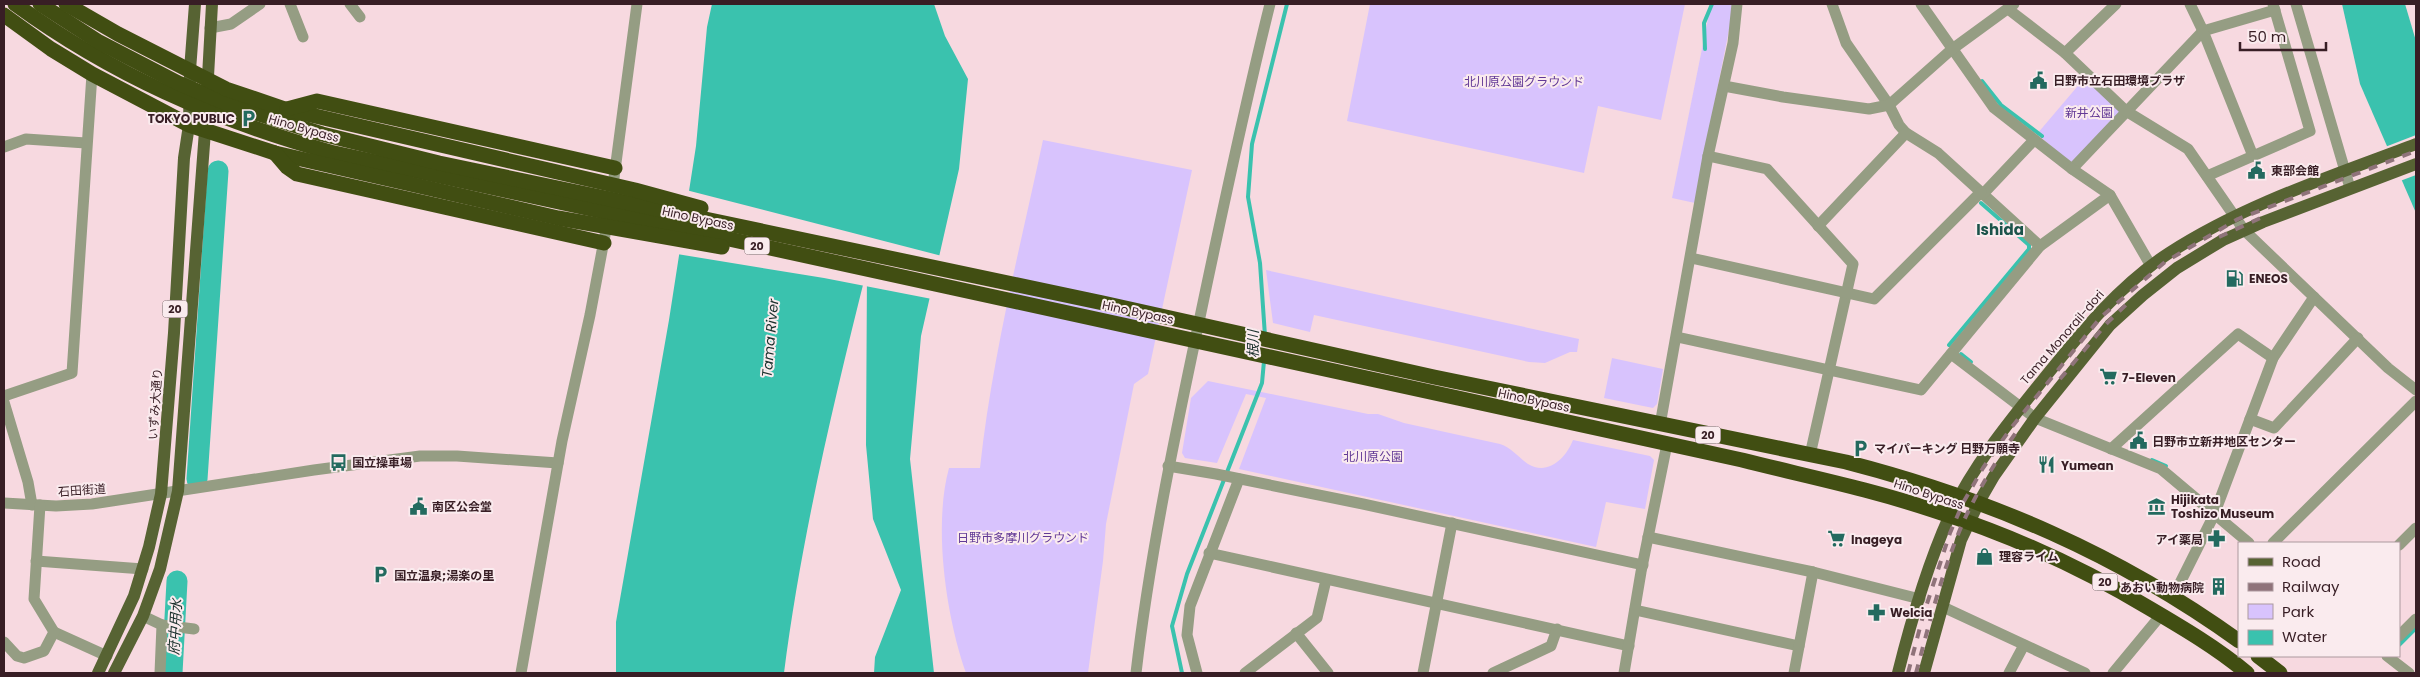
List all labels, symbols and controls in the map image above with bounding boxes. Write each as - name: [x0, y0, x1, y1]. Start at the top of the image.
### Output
- scale bar: [2240, 20, 2326, 52]
- text: 50 m: [2248, 26, 2286, 47]
- public building icon: 日野市立石田環境プラザ: [2029, 70, 2049, 90]
- place label: 日野市立石田環境プラザ: [2053, 72, 2185, 89]
- park label: 北川原公園グラウンド: [1464, 73, 1584, 90]
- park label: 新井公園: [2065, 104, 2113, 121]
- parking icon: TOKYO PUBLIC: [239, 108, 259, 128]
- place label: TOKYO PUBLIC: [148, 110, 235, 127]
- street label: Hino Bypass: [267, 110, 341, 146]
- public building icon: 東部会館: [2247, 160, 2267, 180]
- place label: 東部会館: [2271, 162, 2319, 179]
- street label: Hino Bypass: [661, 202, 735, 234]
- district label: Ishida: [1976, 219, 2024, 240]
- road number: 20: [744, 238, 770, 255]
- fuel station icon: ENEOS: [2225, 268, 2245, 288]
- place label: ENEOS: [2249, 270, 2288, 287]
- street label: Tama Monorail-dori: [2016, 286, 2108, 388]
- street label: Hino Bypass: [1101, 296, 1175, 328]
- water label: Tama River: [757, 297, 783, 378]
- road number: 20: [162, 300, 188, 318]
- water label: 根川: [1243, 328, 1263, 358]
- street label: いずみ大通り: [144, 367, 166, 441]
- supermarket icon: 7-Eleven: [2098, 367, 2118, 387]
- place label: 7-Eleven: [2122, 369, 2176, 386]
- street label: Hino Bypass: [1497, 384, 1571, 416]
- road number: 20: [1696, 426, 1720, 444]
- public building icon: 日野市立新井地区センター: [2128, 431, 2148, 451]
- place label: 日野市立新井地区センター: [2152, 433, 2296, 450]
- parking icon: マイパーキング 日野万願寺: [1850, 438, 1870, 458]
- place label: マイパーキング 日野万願寺: [1874, 440, 2020, 457]
- park label: 北川原公園: [1343, 448, 1403, 465]
- bus stop icon: 国立操車場: [328, 452, 348, 472]
- place label: 国立操車場: [352, 454, 412, 471]
- restaurant icon: Yumean: [2037, 455, 2057, 475]
- place label: Yumean: [2061, 457, 2113, 474]
- street label: Hino Bypass: [1892, 475, 1966, 513]
- street label: 石田街道: [57, 480, 107, 500]
- place label: Hijikata Toshizo Museum: [2171, 491, 2274, 522]
- public building icon: 南区公会堂: [408, 496, 428, 516]
- museum icon: Hijikata Toshizo Museum: [2147, 496, 2167, 516]
- place label: 南区公会堂: [432, 498, 492, 515]
- park label: 日野市多摩川グラウンド: [957, 529, 1089, 546]
- supermarket icon: Inageya: [1827, 529, 1847, 549]
- pharmacy icon: アイ薬局: [2207, 529, 2227, 549]
- place label: Inageya: [1851, 531, 1902, 548]
- place label: アイ薬局: [2156, 531, 2203, 548]
- legend: [2238, 542, 2400, 657]
- shop icon: 理容ライム: [1975, 546, 1995, 566]
- place label: 理容ライム: [1999, 548, 2059, 565]
- text: Road: [2282, 551, 2321, 572]
- parking icon: 国立温泉;湯楽の里: [370, 565, 390, 585]
- place label: 国立温泉;湯楽の里: [394, 567, 494, 584]
- road number: 20: [2092, 574, 2118, 590]
- text: Railway: [2282, 576, 2340, 597]
- building icon: あおい動物病院: [2208, 577, 2228, 597]
- place label: あおい動物病院: [2120, 579, 2204, 596]
- water label: 府中用水: [164, 597, 187, 655]
- text: Park: [2282, 601, 2314, 622]
- pharmacy icon: Welcia: [1866, 602, 1886, 622]
- place label: Welcia: [1890, 604, 1933, 621]
- text: Water: [2282, 626, 2328, 647]

